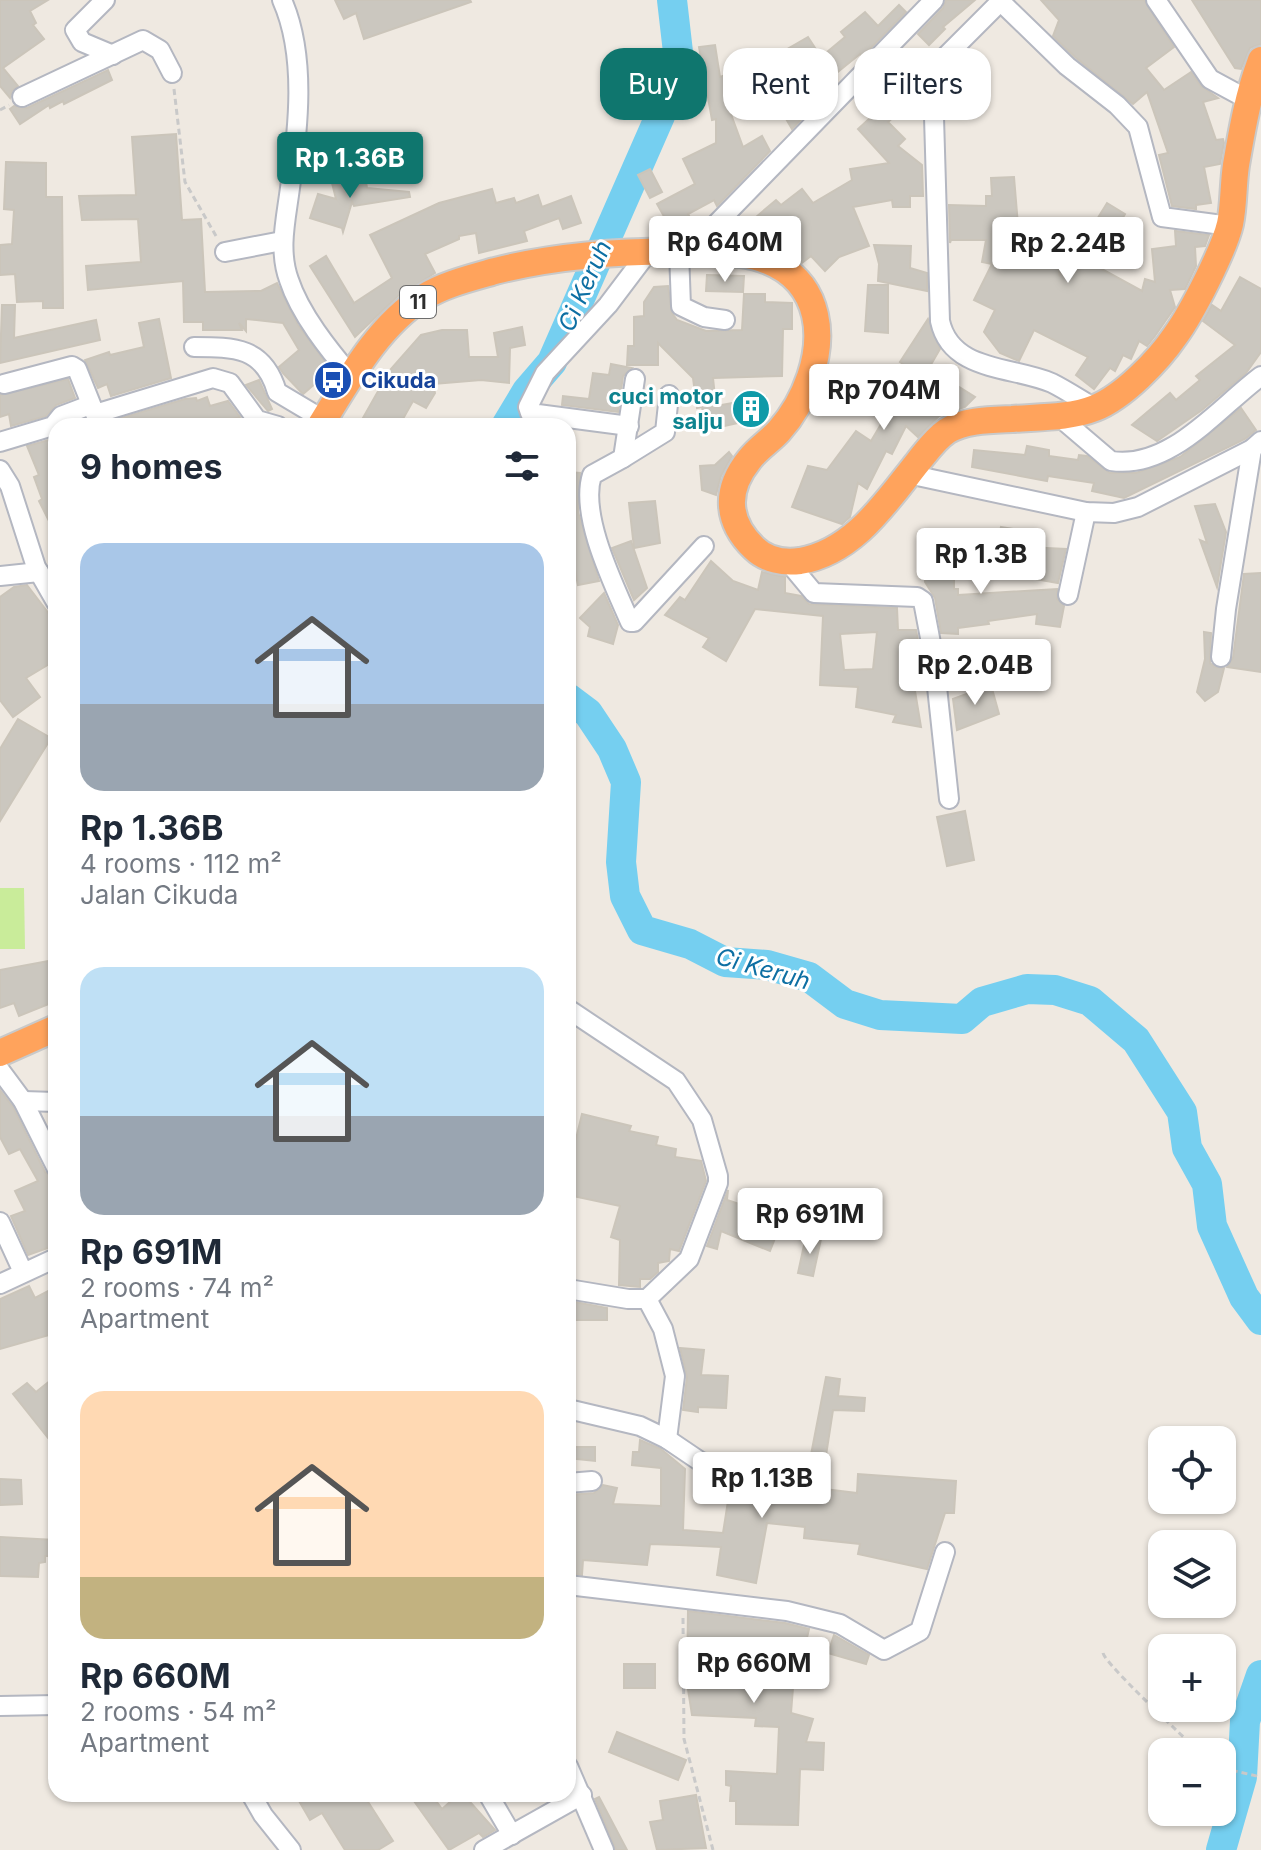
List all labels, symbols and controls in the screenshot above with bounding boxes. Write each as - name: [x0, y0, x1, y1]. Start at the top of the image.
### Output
- chip: Buy: [600, 48, 707, 120]
- chip: Rent: [723, 48, 838, 120]
- chip: Filters: [854, 48, 991, 120]
- pin: Rp 1.36B: [267, 132, 433, 200]
- text: Rp 1.36B: [295, 142, 405, 173]
- pin: Rp 640M: [651, 216, 799, 284]
- pin: Rp 2.24B: [985, 217, 1151, 285]
- text: Rp 640M: [667, 226, 783, 257]
- text: Rp 2.24B: [1010, 227, 1126, 258]
- water label: Ci Keruh: [552, 236, 617, 336]
- road number: 11: [400, 286, 436, 318]
- bus stop icon: Cikuda: [312, 359, 354, 401]
- pin: Rp 704M: [810, 364, 958, 432]
- place label: Cikuda: [361, 367, 436, 393]
- text: Rp 704M: [827, 374, 941, 405]
- place label: cuci motor salju: [608, 383, 723, 434]
- building icon: cuci motor salju: [730, 388, 772, 430]
- icon: filters: [500, 444, 544, 488]
- text: 9 homes: [80, 446, 222, 487]
- pin: Rp 1.3B: [907, 528, 1055, 596]
- text: Rp 1.3B: [935, 538, 1027, 569]
- icon: home: [240, 595, 384, 739]
- pin: Rp 2.04B: [892, 639, 1058, 707]
- text: Rp 2.04B: [917, 649, 1033, 680]
- text: Rp 1.36B: [80, 807, 224, 848]
- text: 4 rooms · 112 m²: [80, 848, 282, 879]
- text: Jalan Cikuda: [80, 879, 238, 910]
- water label: Ci Keruh: [713, 941, 814, 996]
- icon: home: [240, 1019, 384, 1163]
- pin: Rp 691M: [736, 1188, 884, 1256]
- text: Rp 691M: [756, 1198, 864, 1229]
- text: Rp 691M: [80, 1231, 222, 1272]
- text: 2 rooms · 74 m²: [80, 1272, 274, 1303]
- text: Apartment: [80, 1303, 209, 1334]
- map controls: [1148, 1426, 1236, 1826]
- button: locate: [1148, 1426, 1236, 1514]
- icon: home: [240, 1443, 384, 1587]
- pin: Rp 1.13B: [679, 1452, 845, 1520]
- text: Rp 1.13B: [711, 1462, 813, 1493]
- button: layers: [1148, 1530, 1236, 1618]
- button: +: [1148, 1634, 1236, 1722]
- pin: Rp 660M: [680, 1637, 828, 1705]
- text: Rp 660M: [696, 1647, 812, 1678]
- text: Rp 660M: [80, 1655, 231, 1696]
- text: 2 rooms · 54 m²: [80, 1696, 277, 1727]
- text: Apartment: [80, 1727, 209, 1758]
- button: −: [1148, 1738, 1236, 1826]

